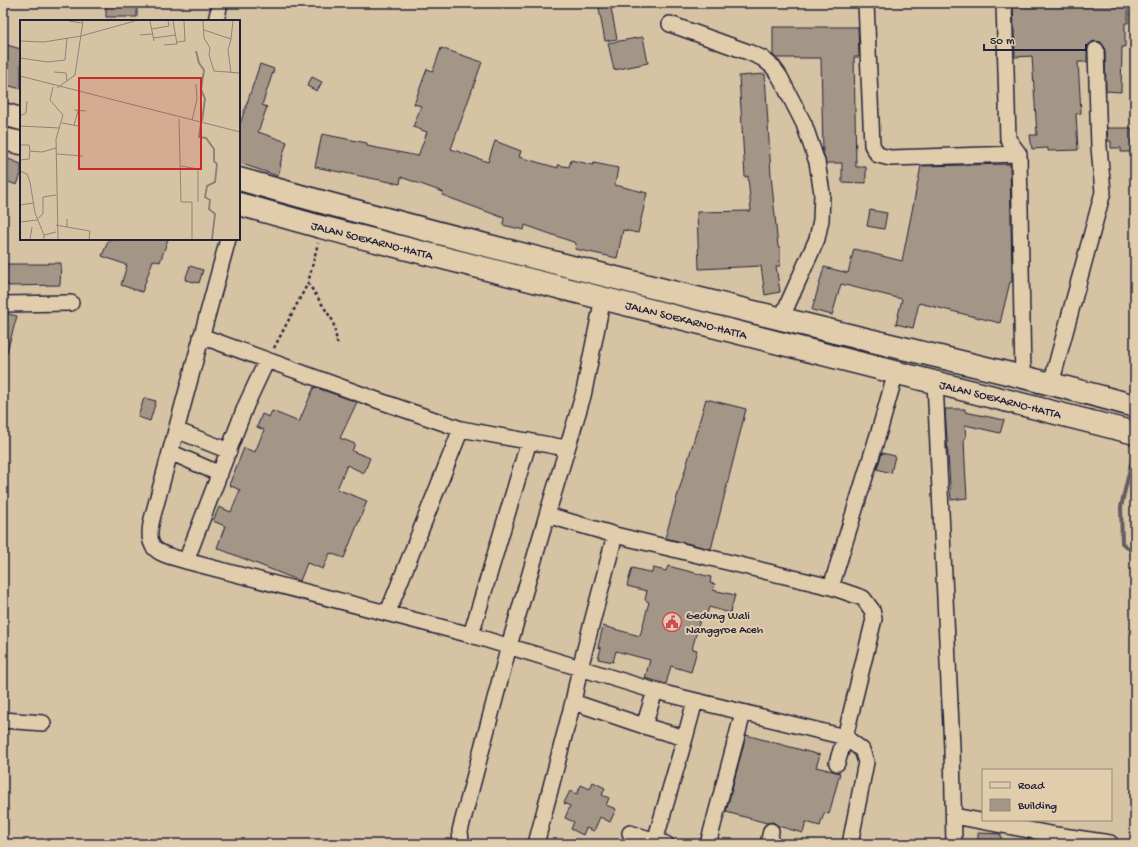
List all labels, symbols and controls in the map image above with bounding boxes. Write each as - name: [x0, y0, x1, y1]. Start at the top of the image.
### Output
- inset map: [20, 20, 240, 240]
- scale bar: [984, 26, 1086, 52]
- text: 50 m: [990, 35, 1015, 49]
- street label: JALAN SOEKARNO-HATTA: [309, 220, 435, 264]
- street label: JALAN SOEKARNO-HATTA: [624, 299, 749, 344]
- street label: JALAN SOEKARNO-HATTA: [938, 379, 1063, 423]
- place label: Gedung Wali Nanggroe Aceh: [686, 610, 764, 638]
- public building icon: Gedung Wali Nanggroe Aceh: [661, 611, 683, 633]
- legend: [982, 769, 1112, 821]
- text: Road: [1018, 780, 1045, 794]
- text: Building: [1017, 800, 1057, 814]

